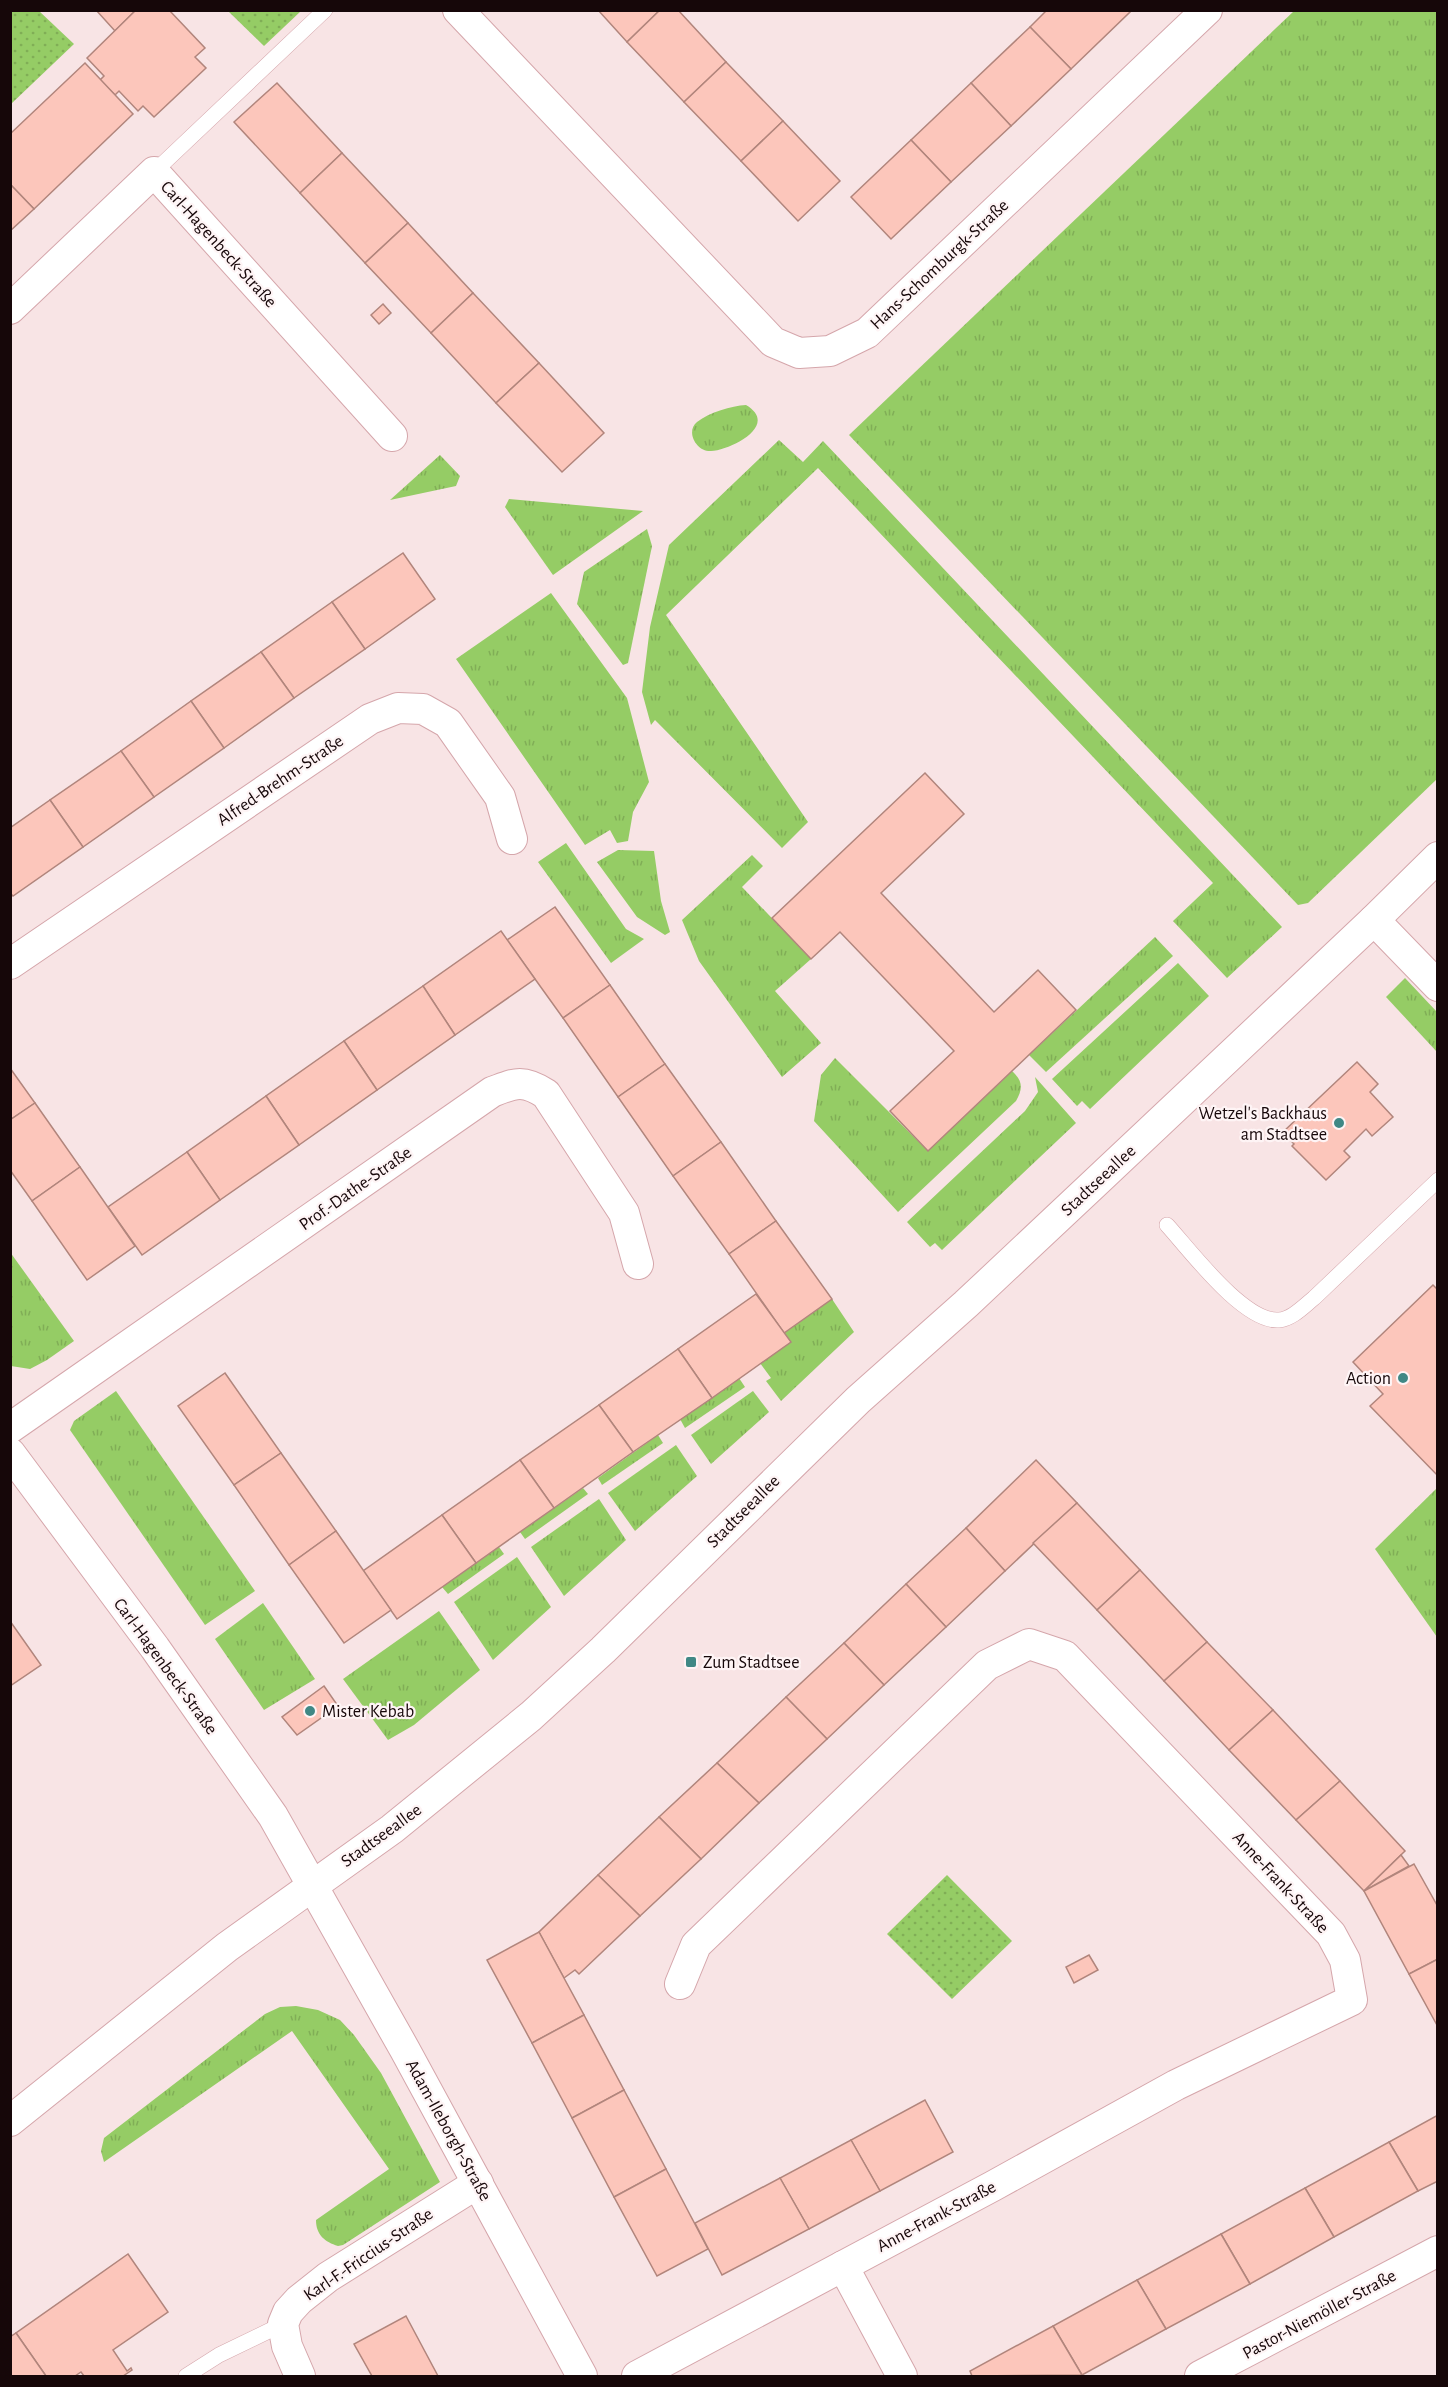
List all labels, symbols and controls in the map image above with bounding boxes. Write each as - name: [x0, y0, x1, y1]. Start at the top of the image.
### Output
- street label: Carl-Hagenbeck-Straße: [157, 178, 280, 311]
- street label: Hans-Schomburgk-Straße: [867, 196, 1012, 333]
- street label: Alfred-Brehm-Straße: [214, 732, 347, 830]
- place label: Wetzel's Backhaus am Stadtsee: [1199, 1105, 1327, 1144]
- marker: Wetzel's Backhaus am Stadtsee: [1332, 1116, 1346, 1130]
- street label: Stadtseeallee: [1058, 1142, 1139, 1220]
- street label: Prof.-Dathe-Straße: [296, 1143, 415, 1234]
- place label: Action: [1346, 1370, 1391, 1388]
- marker: Action: [1396, 1371, 1410, 1385]
- street label: Stadtseeallee: [704, 1472, 784, 1552]
- street label: Carl-Hagenbeck-Straße: [110, 1595, 221, 1738]
- place label: Zum Stadtsee: [703, 1654, 799, 1672]
- marker: Zum Stadtsee: [684, 1655, 698, 1669]
- place label: Mister Kebab: [322, 1703, 414, 1721]
- marker: Mister Kebab: [303, 1704, 317, 1718]
- street label: Stadtseeallee: [338, 1801, 425, 1871]
- street label: Anne-Frank-Straße: [1229, 1828, 1332, 1937]
- street label: Adam-Ileborgh-Straße: [402, 2057, 494, 2204]
- street label: Anne-Frank-Straße: [874, 2178, 999, 2256]
- street label: Karl-F.-Friccius-Straße: [301, 2205, 436, 2305]
- street label: Pastor-Niemöller-Straße: [1240, 2267, 1399, 2363]

